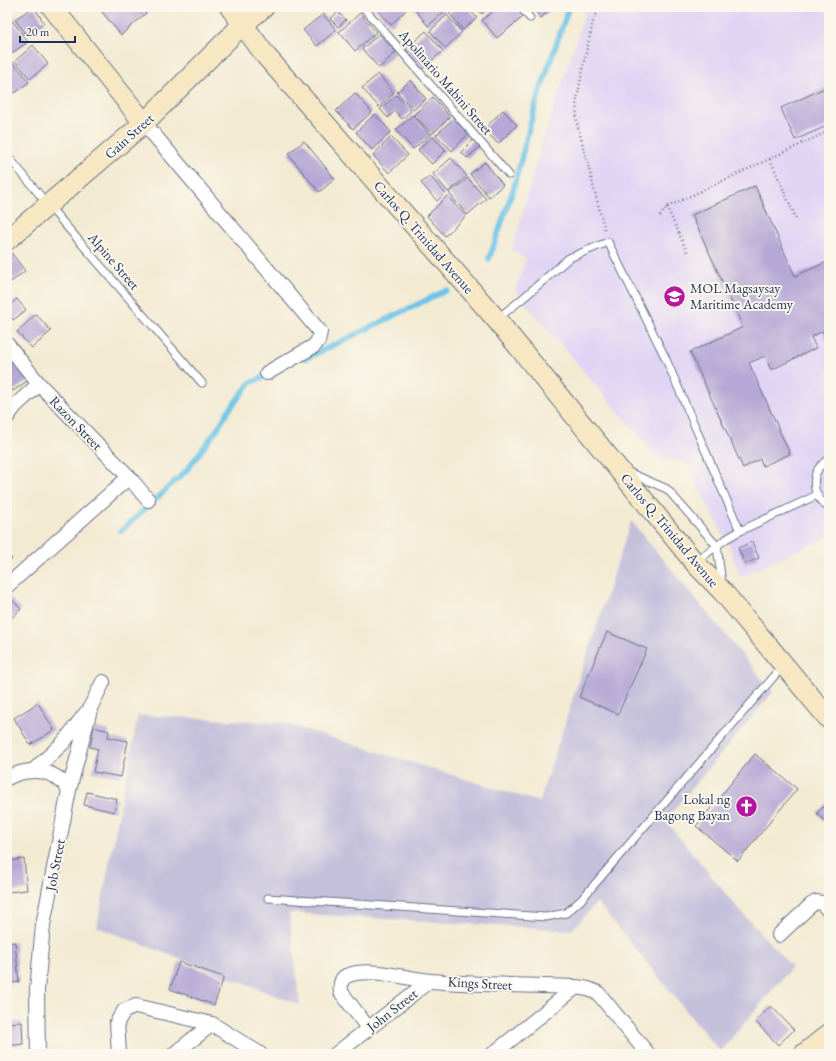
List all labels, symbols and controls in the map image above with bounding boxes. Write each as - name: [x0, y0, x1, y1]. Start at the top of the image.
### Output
- scale bar: [20, 18, 75, 44]
- text: 20 m: [26, 24, 50, 40]
- street label: Apolinario Mabini Street: [395, 25, 497, 139]
- street label: Gain Street: [101, 109, 158, 163]
- street label: Carlos Q. Trinidad Avenue: [370, 177, 478, 298]
- street label: Alpine Street: [84, 228, 144, 294]
- place label: MOL Magsaysay Maritime Academy: [690, 279, 794, 313]
- school or university icon: MOL Magsaysay Maritime Academy: [661, 283, 687, 309]
- street label: Razon Street: [46, 392, 107, 454]
- street label: Carlos Q. Trinidad Avenue: [617, 469, 723, 591]
- place label: Lokal ng Bagong Bayan: [654, 790, 731, 824]
- church icon: Lokal ng Bagong Bayan: [733, 794, 759, 820]
- street label: Job Street: [41, 837, 69, 893]
- street label: Kings Street: [447, 972, 513, 994]
- street label: John Street: [362, 984, 422, 1036]

